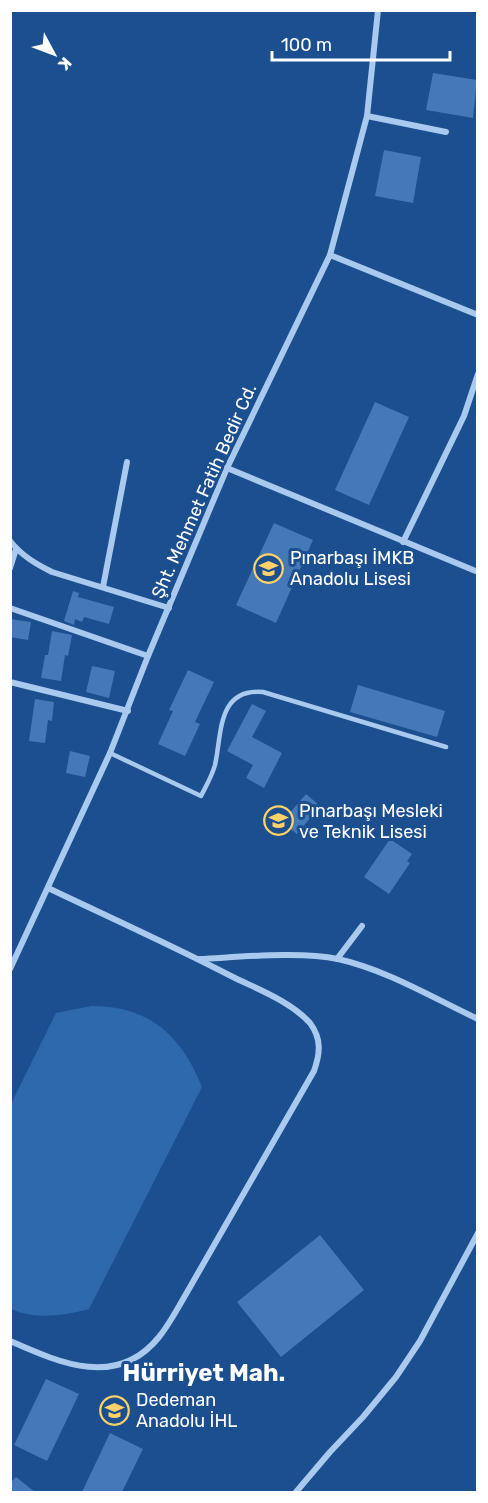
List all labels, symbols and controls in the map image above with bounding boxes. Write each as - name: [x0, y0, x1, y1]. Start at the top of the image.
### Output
- north arrow: [24, 24, 84, 84]
- scale bar: [272, 24, 450, 62]
- text: 100 m: [281, 34, 332, 56]
- text: K: [54, 53, 76, 74]
- street label: Şht. Mehmet Fatih Bedir Cd.: [147, 380, 261, 602]
- place label: Pınarbaşı İMKB Anadolu Lisesi: [290, 547, 414, 590]
- school or university icon: Pınarbaşı İMKB Anadolu Lisesi: [253, 552, 285, 584]
- place label: Pınarbaşı Mesleki ve Teknik Lisesi: [299, 800, 443, 843]
- school or university icon: Pınarbaşı Mesleki ve Teknik Lisesi: [262, 805, 294, 837]
- district label: Hürriyet Mah.: [123, 1359, 285, 1387]
- place label: Dedeman Anadolu İHL: [136, 1389, 237, 1432]
- school or university icon: Dedeman Anadolu İHL: [99, 1394, 131, 1426]

